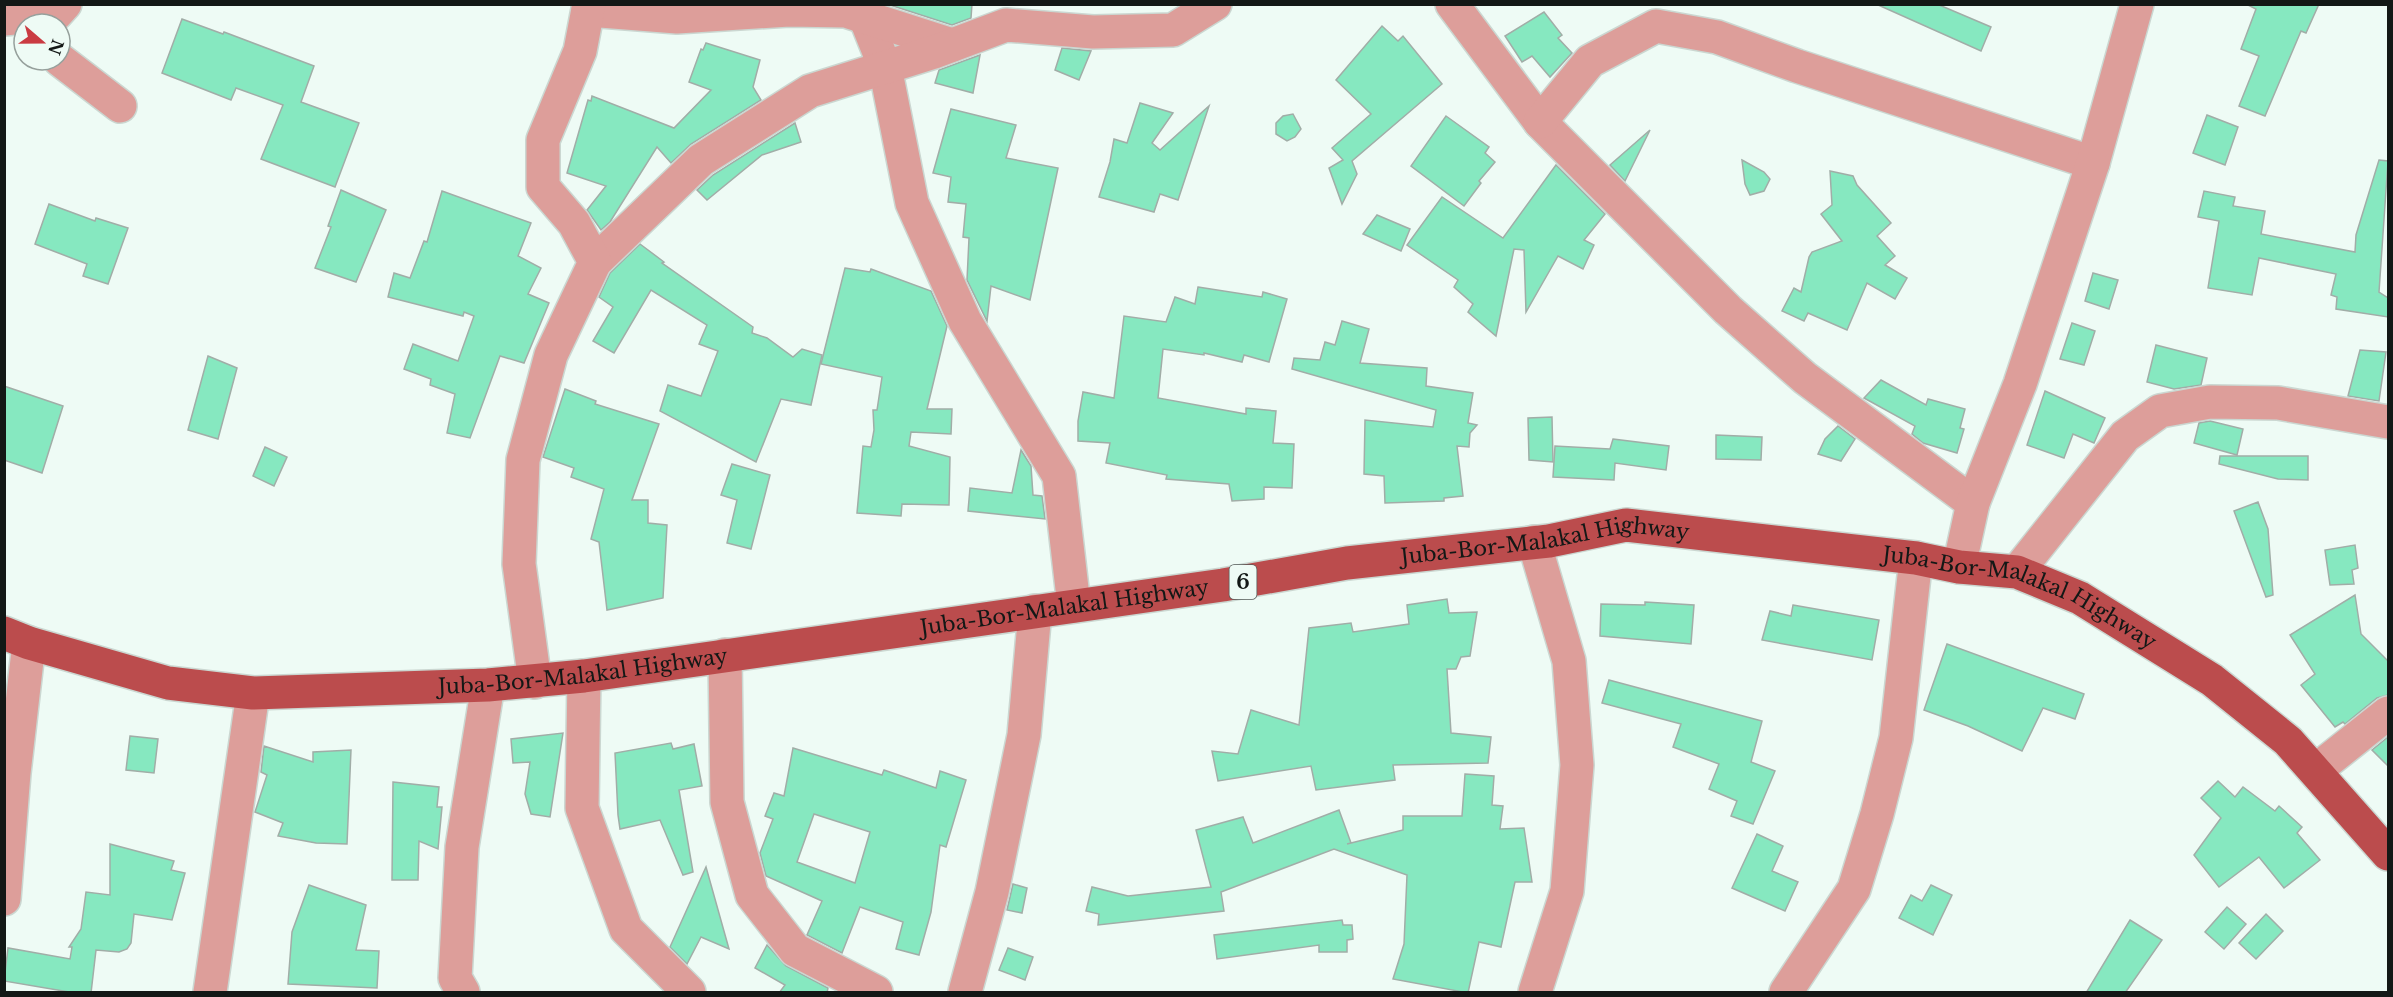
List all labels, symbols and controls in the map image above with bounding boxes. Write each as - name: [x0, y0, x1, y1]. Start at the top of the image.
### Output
- north arrow: [12, 12, 72, 72]
- text: N: [44, 37, 68, 58]
- street label: Juba-Bor-Malakal Highway: [1396, 512, 1691, 570]
- street label: Juba-Bor-Malakal Highway: [1878, 541, 2162, 656]
- road number: 6: [1230, 565, 1256, 599]
- street label: Juba-Bor-Malakal Highway: [915, 574, 1211, 641]
- street label: Juba-Bor-Malakal Highway: [435, 643, 730, 700]

